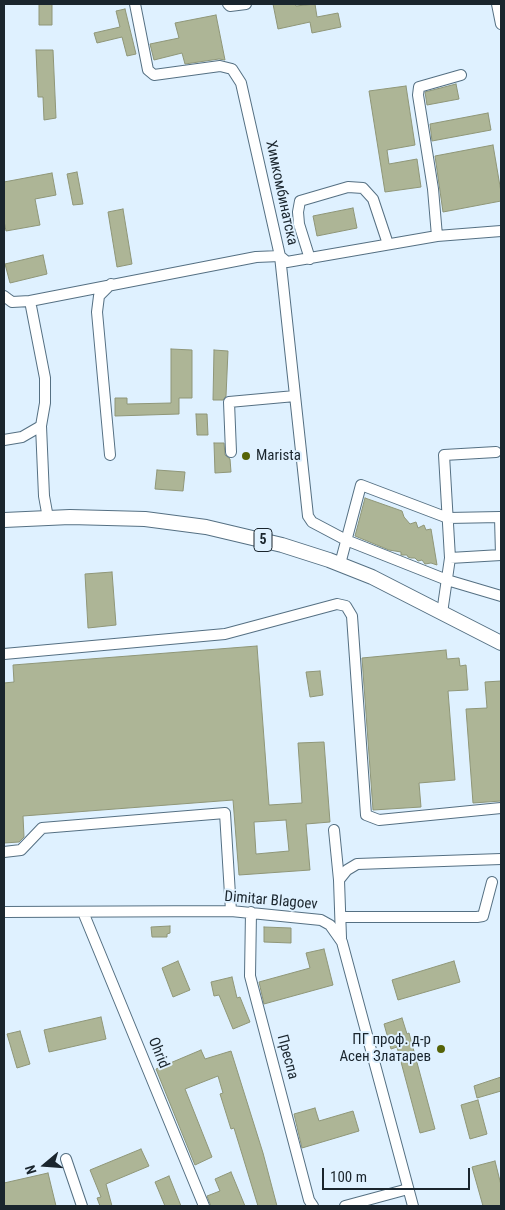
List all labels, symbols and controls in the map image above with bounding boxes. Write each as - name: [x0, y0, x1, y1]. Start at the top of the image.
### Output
- street label: Химкомбинатска: [261, 139, 301, 247]
- place label: Marista: [256, 447, 301, 465]
- marker: Marista: [240, 450, 252, 462]
- road number: 5: [254, 528, 272, 552]
- street label: Dimitar Blagoev: [224, 888, 318, 914]
- place label: ПГ проф. д-р Асен Златарев: [339, 1031, 431, 1066]
- street label: Преспа: [272, 1033, 302, 1081]
- street label: Ohrid: [144, 1035, 172, 1071]
- marker: ПГ проф. д-р Асен Златарев: [435, 1043, 447, 1055]
- north arrow: [20, 1140, 70, 1190]
- scale bar: [325, 1158, 472, 1190]
- text: N: [22, 1163, 40, 1176]
- text: 100 m: [330, 1168, 367, 1186]

